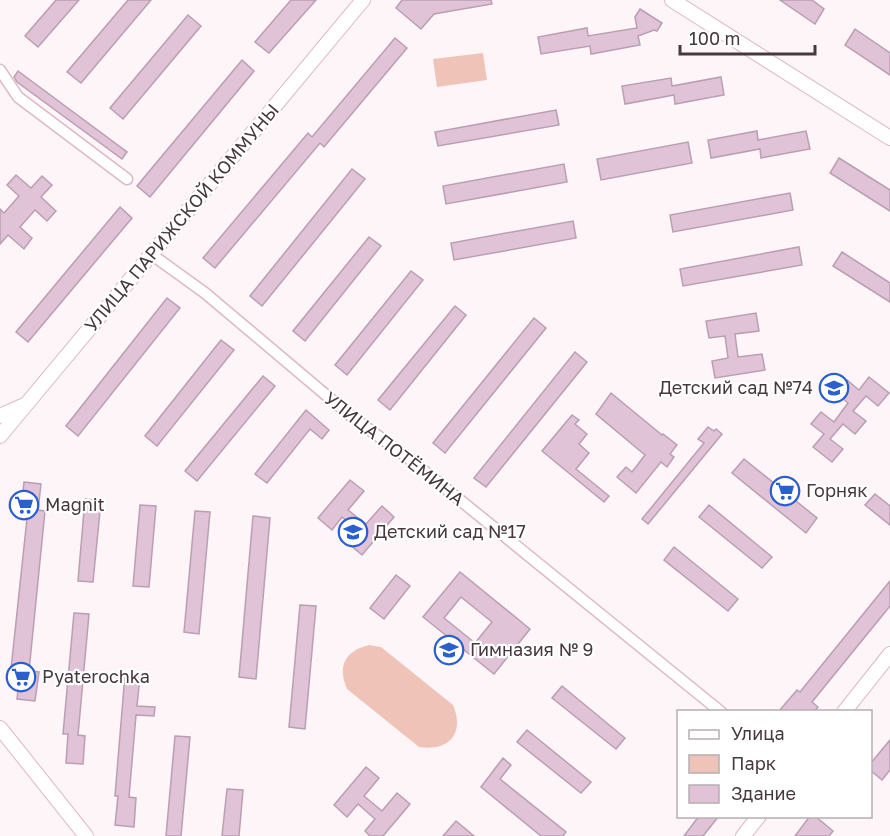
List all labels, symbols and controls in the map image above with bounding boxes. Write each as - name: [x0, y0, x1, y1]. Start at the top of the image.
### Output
- scale bar: [680, 18, 815, 56]
- text: 100 m: [689, 27, 740, 49]
- street label: УЛИЦА ПАРИЖСКОЙ КОММУНЫ: [79, 99, 283, 336]
- school or university icon: Детский сад №74: [818, 372, 850, 404]
- place label: Детский сад №74: [659, 376, 813, 398]
- street label: УЛИЦА ПОТЁМИНА: [320, 387, 469, 510]
- supermarket icon: Горняк: [769, 475, 801, 507]
- place label: Горняк: [806, 479, 868, 501]
- supermarket icon: Magnit: [8, 489, 40, 521]
- place label: Magnit: [45, 493, 105, 515]
- school or university icon: Детский сад №17: [337, 516, 369, 548]
- place label: Детский сад №17: [374, 520, 526, 542]
- school or university icon: Гимназия № 9: [433, 634, 465, 666]
- place label: Гимназия № 9: [470, 638, 593, 660]
- supermarket icon: Pyaterochka: [5, 661, 37, 693]
- place label: Pyaterochka: [42, 665, 150, 687]
- legend: [677, 710, 872, 818]
- text: Улица: [731, 722, 785, 744]
- text: Парк: [731, 752, 776, 774]
- text: Здание: [731, 782, 796, 804]

